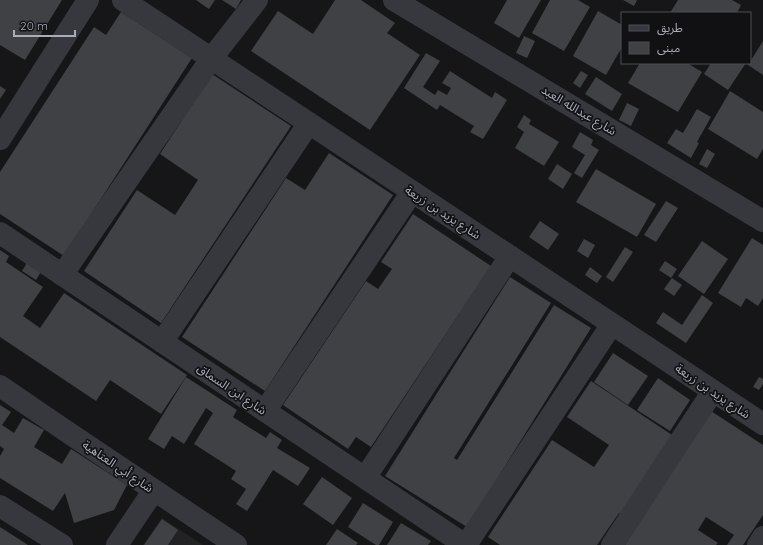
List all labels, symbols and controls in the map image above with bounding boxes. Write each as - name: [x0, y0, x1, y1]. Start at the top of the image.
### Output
- scale bar: [14, 12, 75, 38]
- legend: [621, 12, 751, 64]
- text: 20 m: [20, 18, 48, 33]
- text: طريق: [657, 20, 683, 36]
- text: مبنى: [657, 40, 680, 55]
- street label: شارع عبدالله العبد: [538, 82, 619, 140]
- street label: شارع يزيد بن زريعة: [401, 182, 484, 244]
- street label: شارع ابن السماق: [193, 360, 270, 419]
- street label: شارع يزيد بن زريعة: [672, 360, 753, 423]
- street label: شارع أبي العتاهية: [78, 437, 156, 498]

